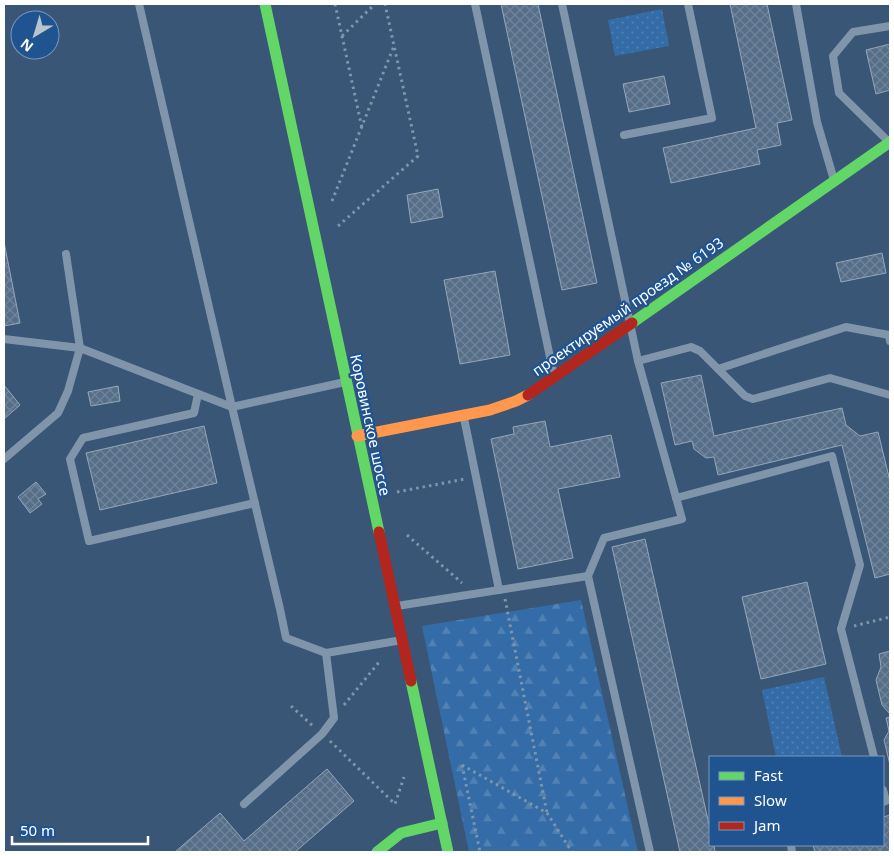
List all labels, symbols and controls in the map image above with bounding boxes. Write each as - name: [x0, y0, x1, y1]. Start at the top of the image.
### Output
- north arrow: [10, 10, 60, 60]
- text: N: [16, 35, 37, 57]
- street label: проектируемый проезд № 6193: [528, 232, 727, 380]
- street label: Коровинское шоссе: [346, 352, 396, 497]
- legend: [709, 756, 884, 846]
- text: Fast: [754, 765, 783, 785]
- text: Slow: [754, 790, 787, 810]
- scale bar: [12, 814, 149, 846]
- text: Jam: [752, 815, 781, 835]
- text: 50 m: [20, 820, 55, 840]

